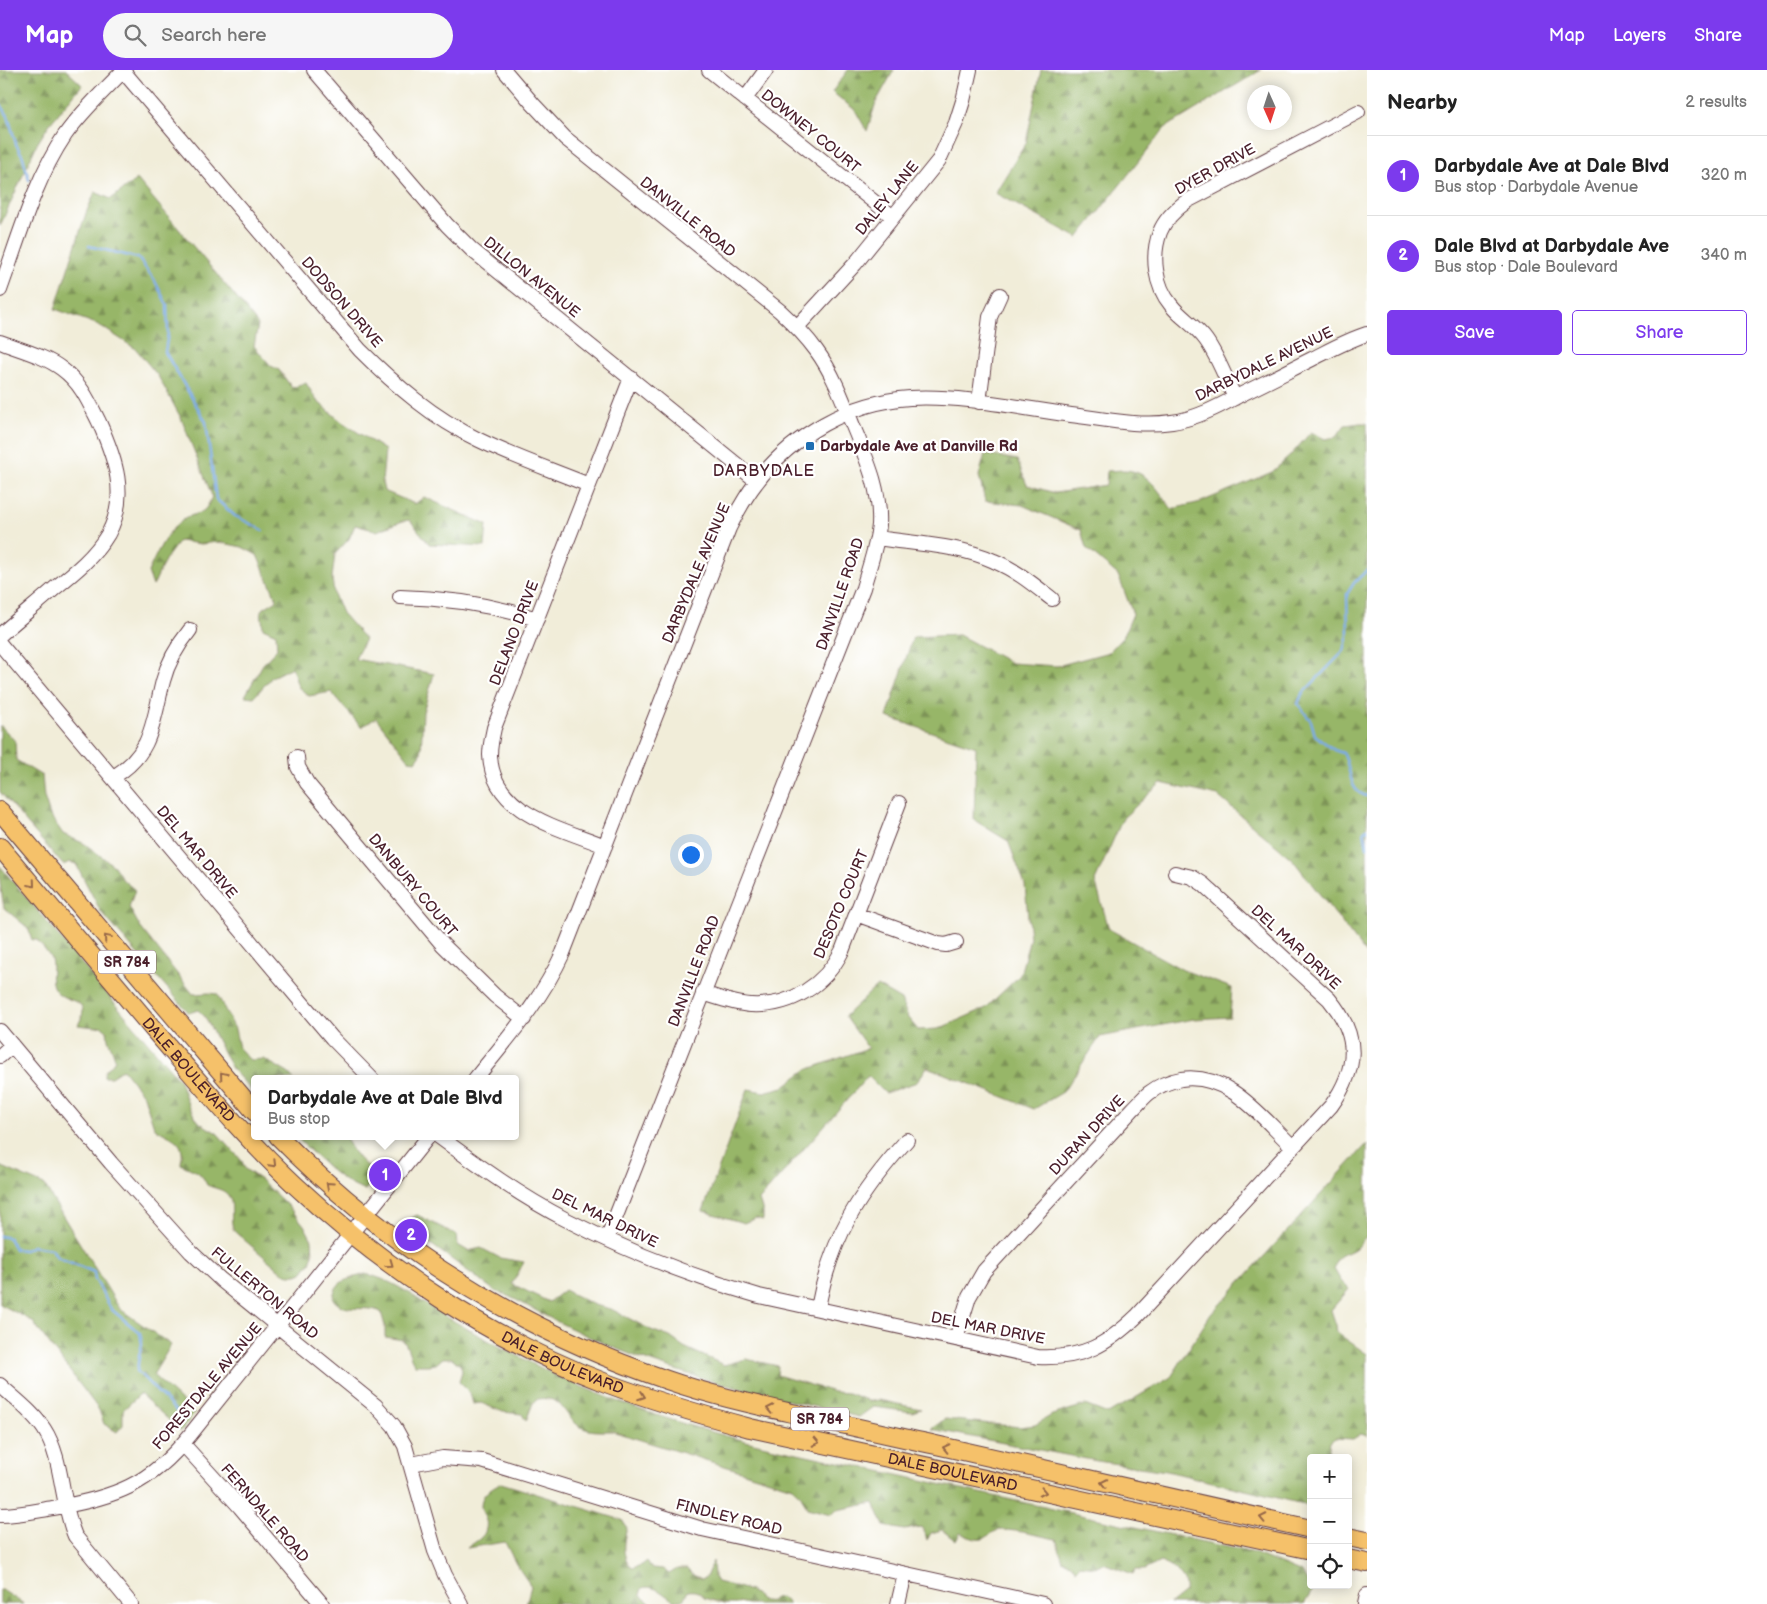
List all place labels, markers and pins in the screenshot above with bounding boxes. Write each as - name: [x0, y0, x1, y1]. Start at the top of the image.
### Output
- place label: Darbydale Ave at Danville Rd: [820, 437, 1018, 456]
- marker: Darbydale Ave at Danville Rd: [804, 440, 816, 452]
- pin: 1: [369, 1156, 401, 1194]
- pin: 2: [395, 1216, 427, 1254]

